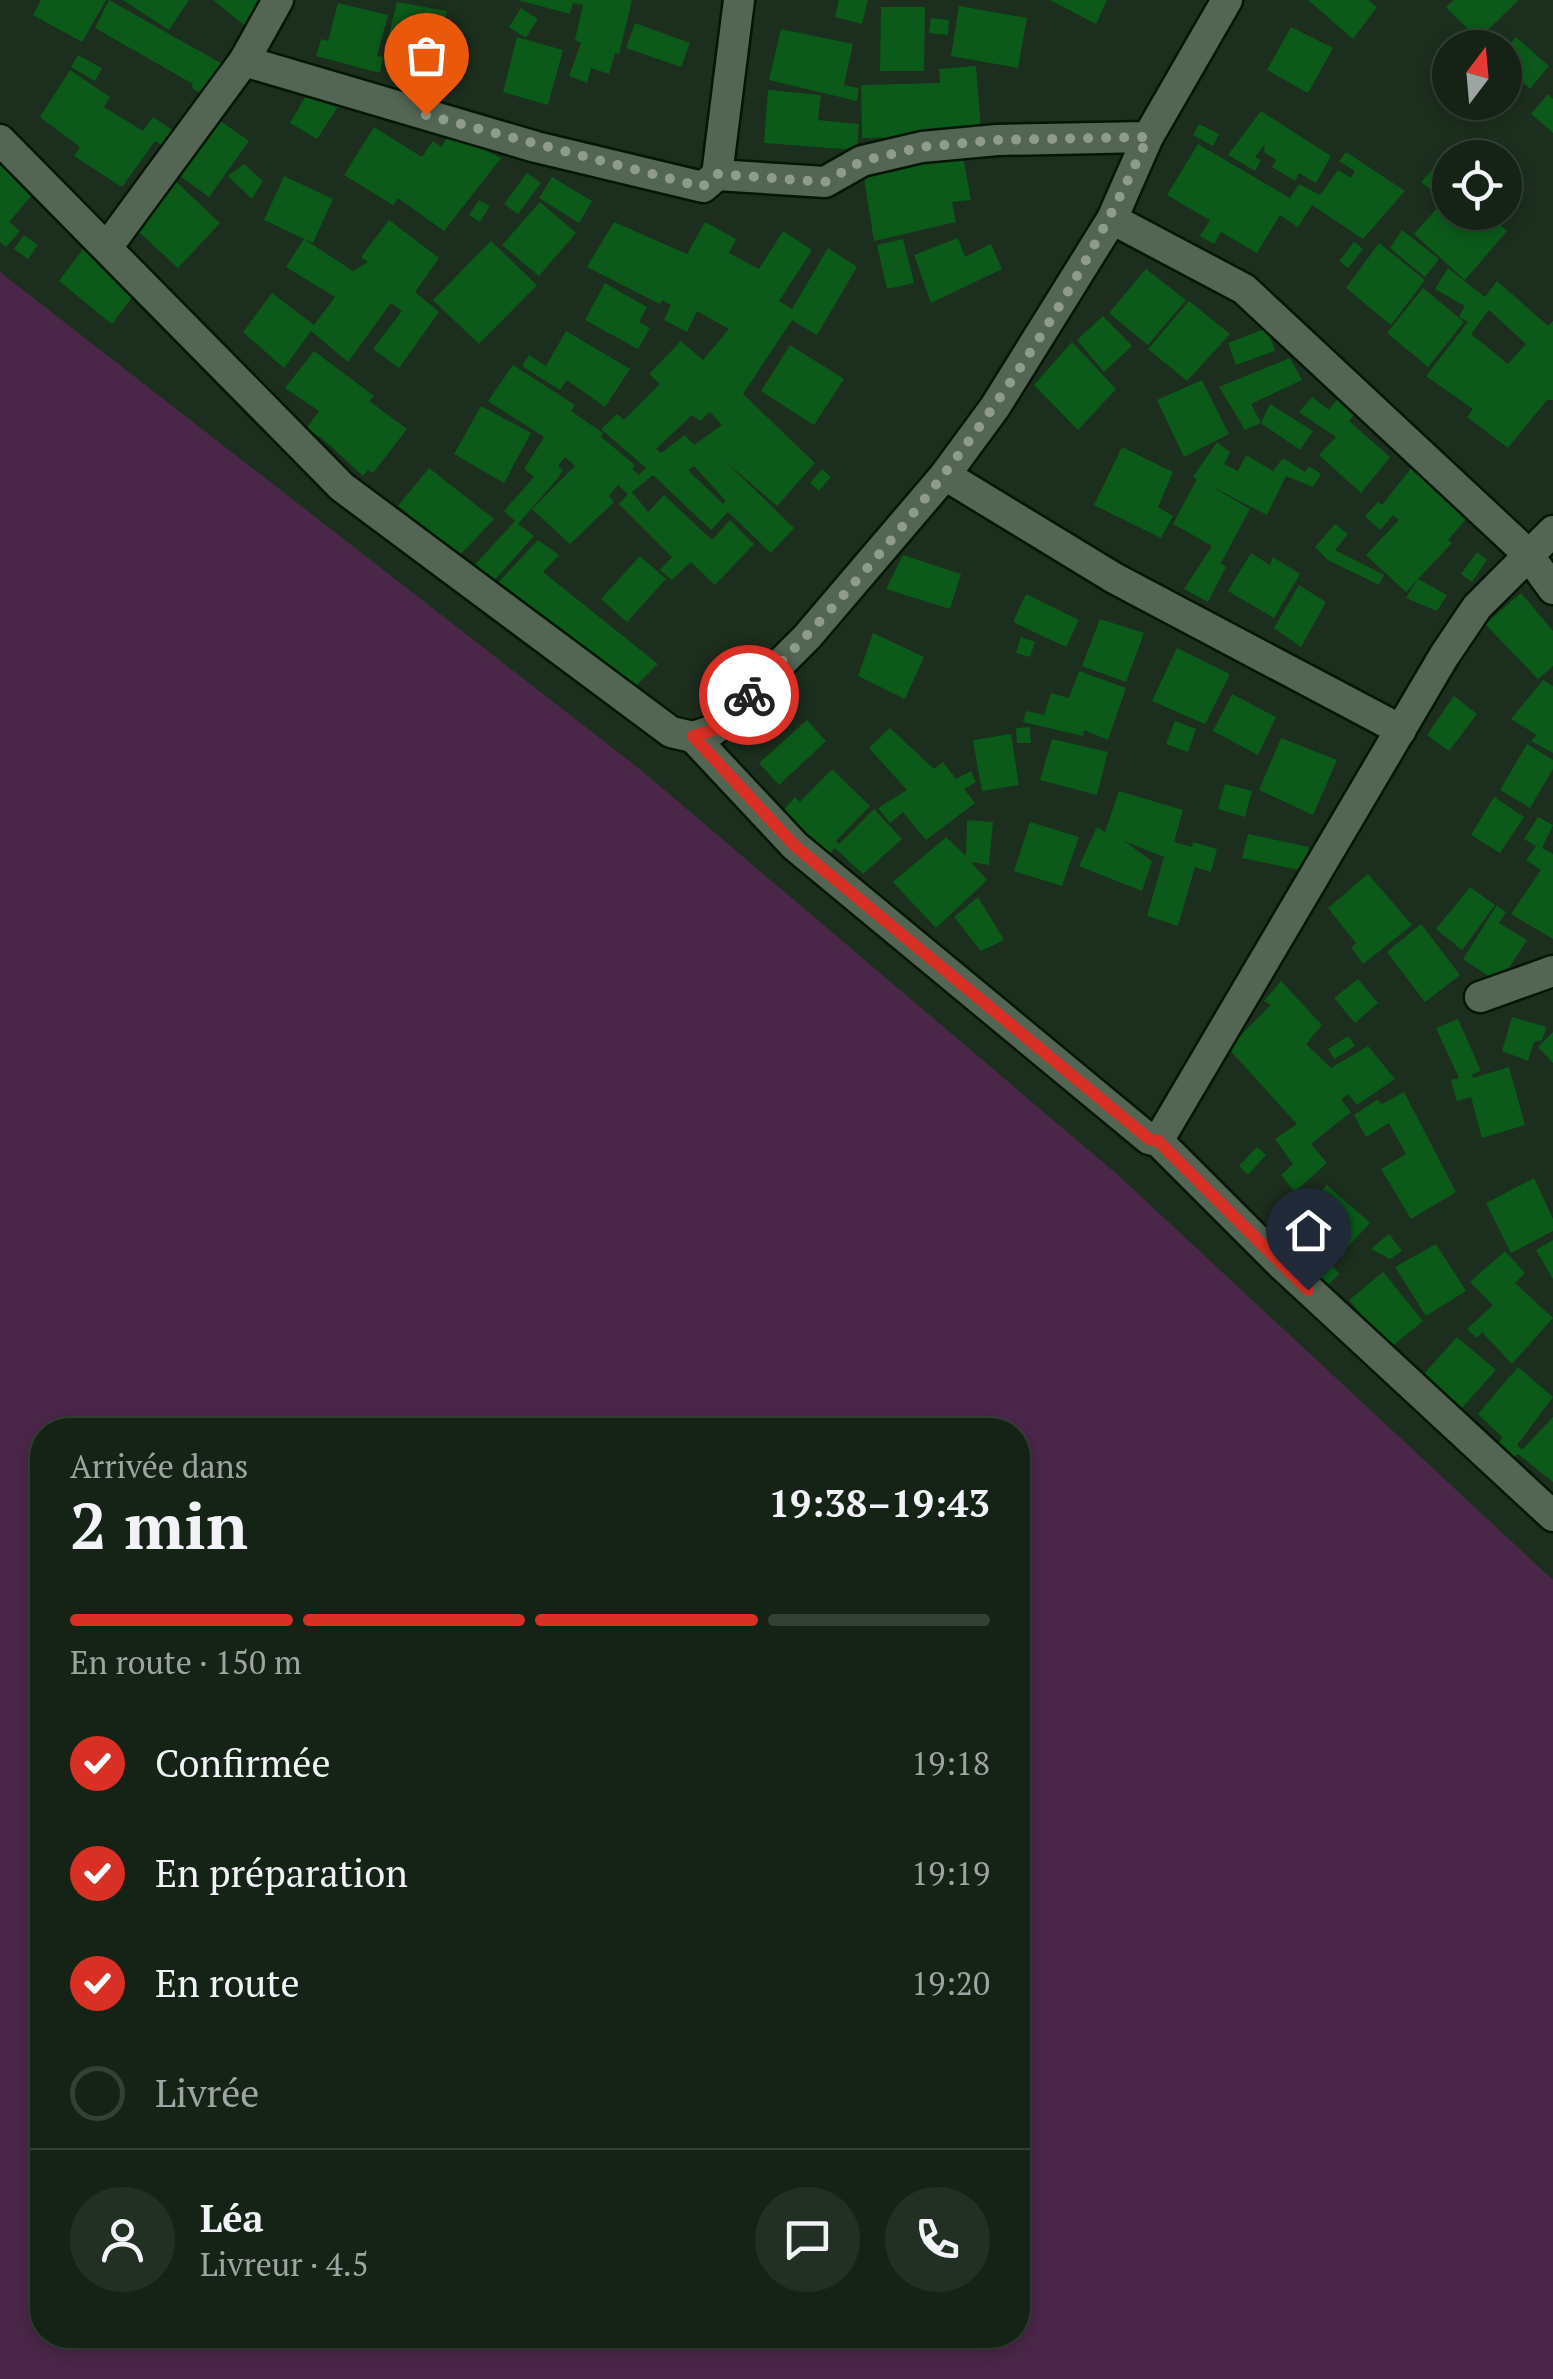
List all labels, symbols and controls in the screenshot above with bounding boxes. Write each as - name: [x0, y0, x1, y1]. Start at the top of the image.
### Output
- pin: [384, 13, 469, 116]
- icon: bag: [399, 28, 454, 83]
- north arrow: [1432, 30, 1522, 120]
- map controls: [1432, 30, 1522, 230]
- button: locate: [1432, 140, 1522, 230]
- courier: [699, 645, 799, 745]
- icon: bike: [722, 668, 777, 723]
- pin: [1266, 1188, 1351, 1291]
- icon: home: [1281, 1203, 1336, 1258]
- text: Arrivée dans: [70, 1445, 248, 1487]
- text: 19:38–19:43: [768, 1478, 990, 1528]
- text: 2 min: [70, 1481, 248, 1568]
- text: En route · 150 m: [70, 1641, 302, 1683]
- icon: check: [70, 1736, 125, 1791]
- text: Confirmée: [155, 1738, 331, 1788]
- text: 19:18: [911, 1742, 990, 1784]
- icon: check: [70, 1846, 125, 1901]
- text: En préparation: [155, 1848, 408, 1898]
- text: 19:19: [911, 1852, 990, 1894]
- icon: check: [70, 1956, 125, 2011]
- text: En route: [155, 1958, 300, 2008]
- text: 19:20: [911, 1962, 990, 2004]
- text: Livrée: [155, 2068, 259, 2118]
- button: person: [70, 2187, 175, 2292]
- button: chat: [755, 2187, 860, 2292]
- button: phone: [885, 2187, 990, 2292]
- text: Léa: [200, 2193, 264, 2243]
- text: Livreur · 4.5: [200, 2243, 369, 2285]

